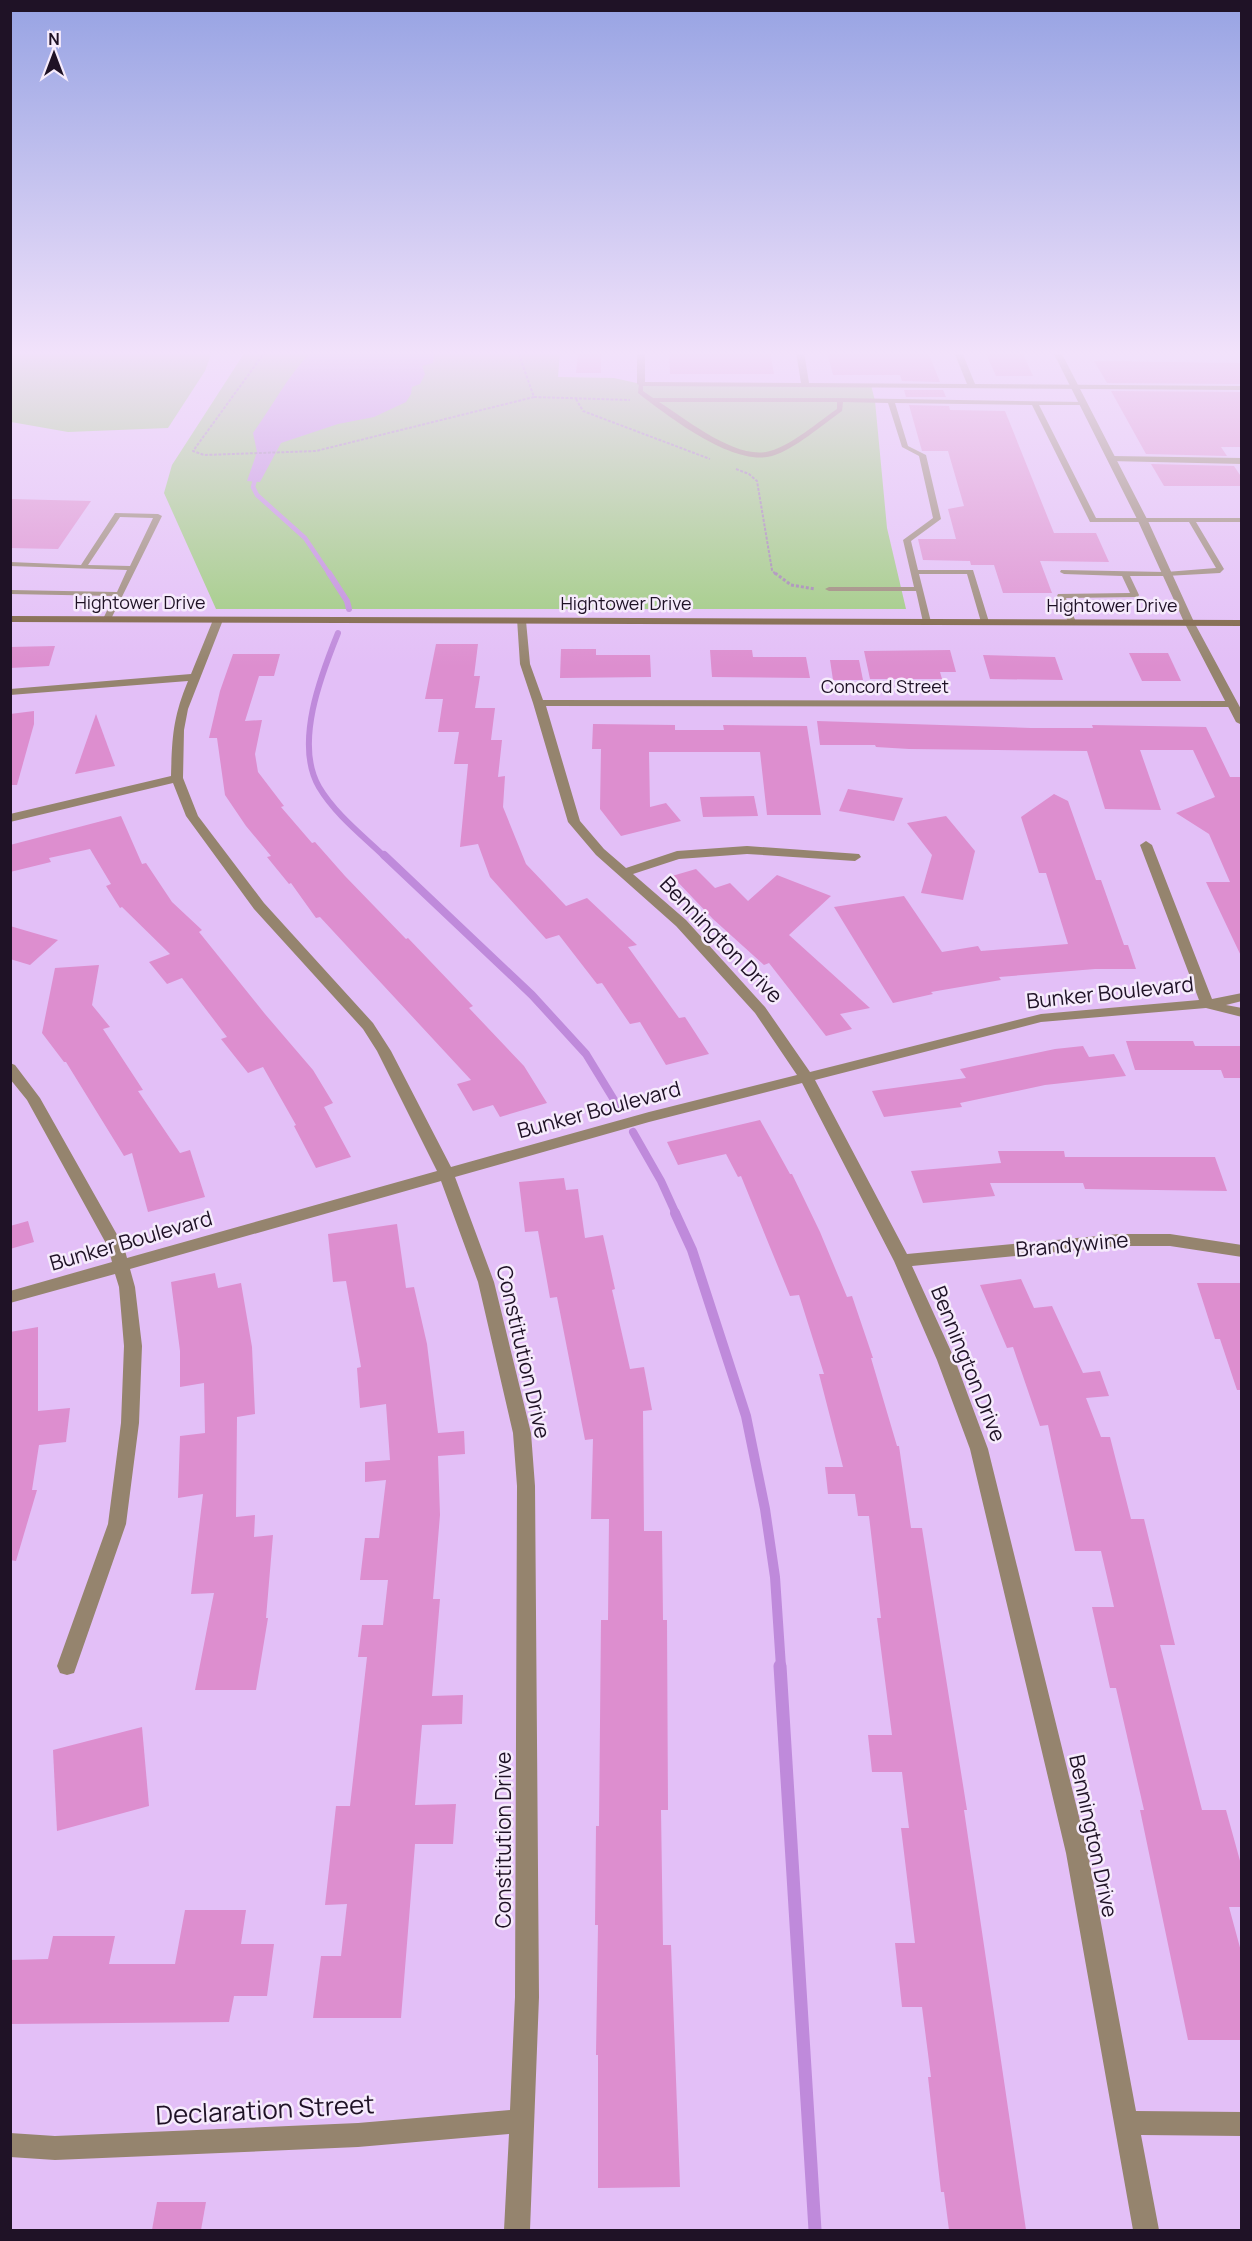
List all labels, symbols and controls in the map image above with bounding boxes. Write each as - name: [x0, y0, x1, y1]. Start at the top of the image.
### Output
- north arrow: [24, 24, 84, 84]
- text: N: [48, 28, 60, 50]
- street label: Hightower Drive: [74, 590, 206, 614]
- street label: Hightower Drive: [560, 591, 692, 615]
- street label: Hightower Drive: [1046, 593, 1178, 617]
- street label: Concord Street: [821, 674, 949, 698]
- street label: Bennington Drive: [654, 870, 789, 1009]
- street label: Bunker Boulevard: [1025, 969, 1195, 1015]
- street label: Bunker Boulevard: [514, 1074, 684, 1144]
- street label: Bunker Boulevard: [46, 1203, 215, 1277]
- street label: Brandywine: [1014, 1225, 1130, 1263]
- street label: Constitution Drive: [490, 1263, 557, 1441]
- street label: Bennington Drive: [925, 1282, 1013, 1446]
- street label: Constitution Drive: [489, 1752, 517, 1928]
- street label: Bennington Drive: [1063, 1752, 1125, 1920]
- street label: Declaration Street: [154, 2085, 375, 2133]

